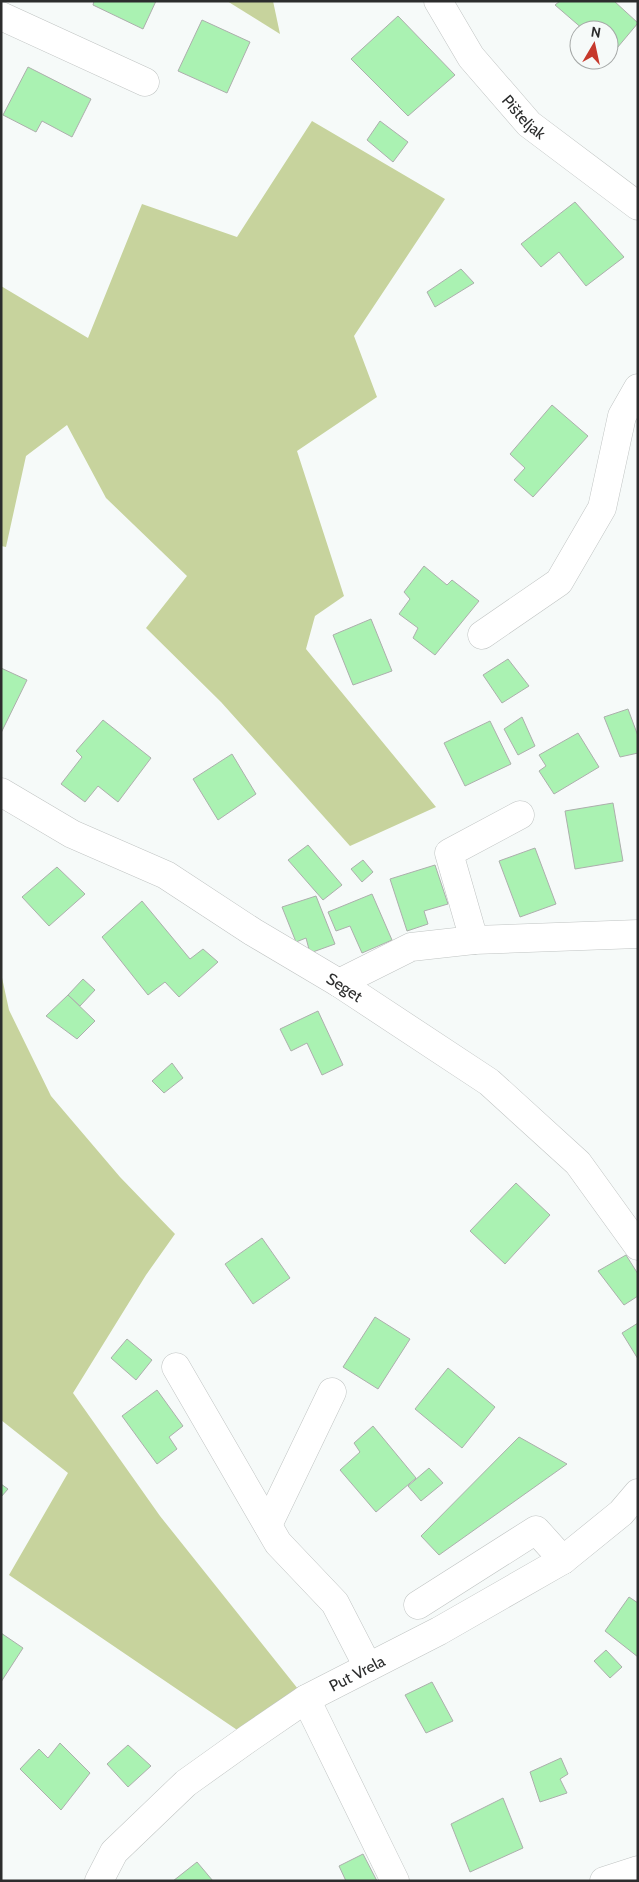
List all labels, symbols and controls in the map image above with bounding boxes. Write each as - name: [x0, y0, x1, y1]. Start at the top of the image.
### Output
- north arrow: [569, 20, 619, 70]
- text: N: [590, 22, 602, 42]
- street label: Pišteljak: [498, 91, 550, 144]
- street label: Seget: [323, 969, 367, 1006]
- street label: Put Vrela: [326, 1651, 389, 1696]

